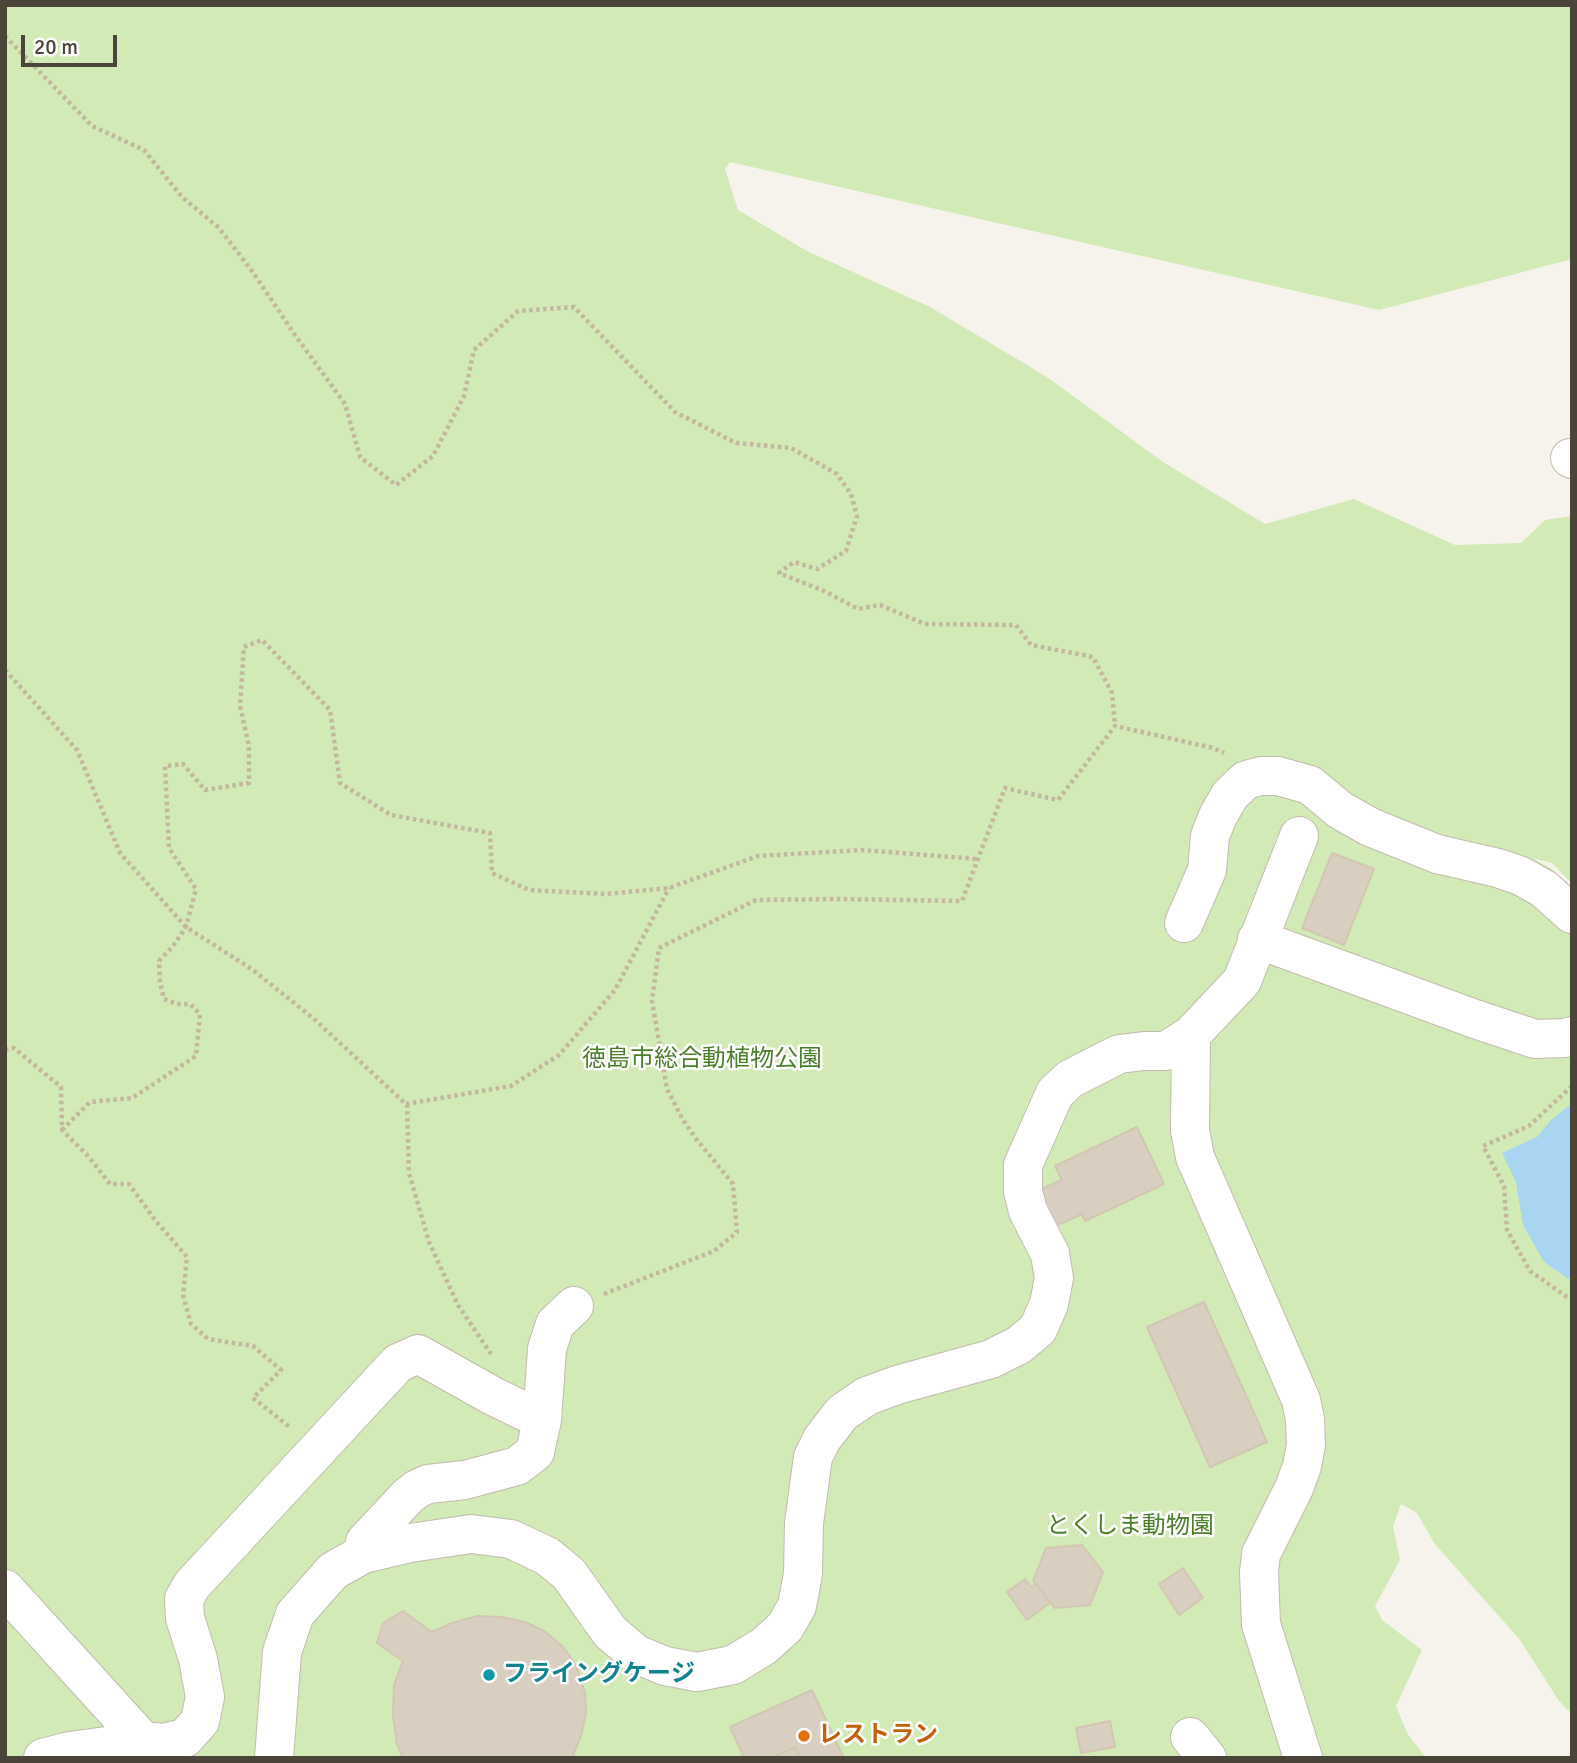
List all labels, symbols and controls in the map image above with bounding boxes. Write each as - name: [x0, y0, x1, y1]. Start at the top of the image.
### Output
- scale bar: [24, 21, 121, 65]
- text: 20 m: [34, 34, 78, 60]
- park label: 徳島市総合動植物公園: [582, 1046, 822, 1074]
- park label: とくしま動物園: [1046, 1513, 1214, 1541]
- place label: フライングケージ: [503, 1661, 695, 1689]
- marker: フライングケージ: [481, 1667, 497, 1683]
- place label: レストラン: [818, 1722, 938, 1750]
- marker: レストラン: [796, 1728, 812, 1744]

